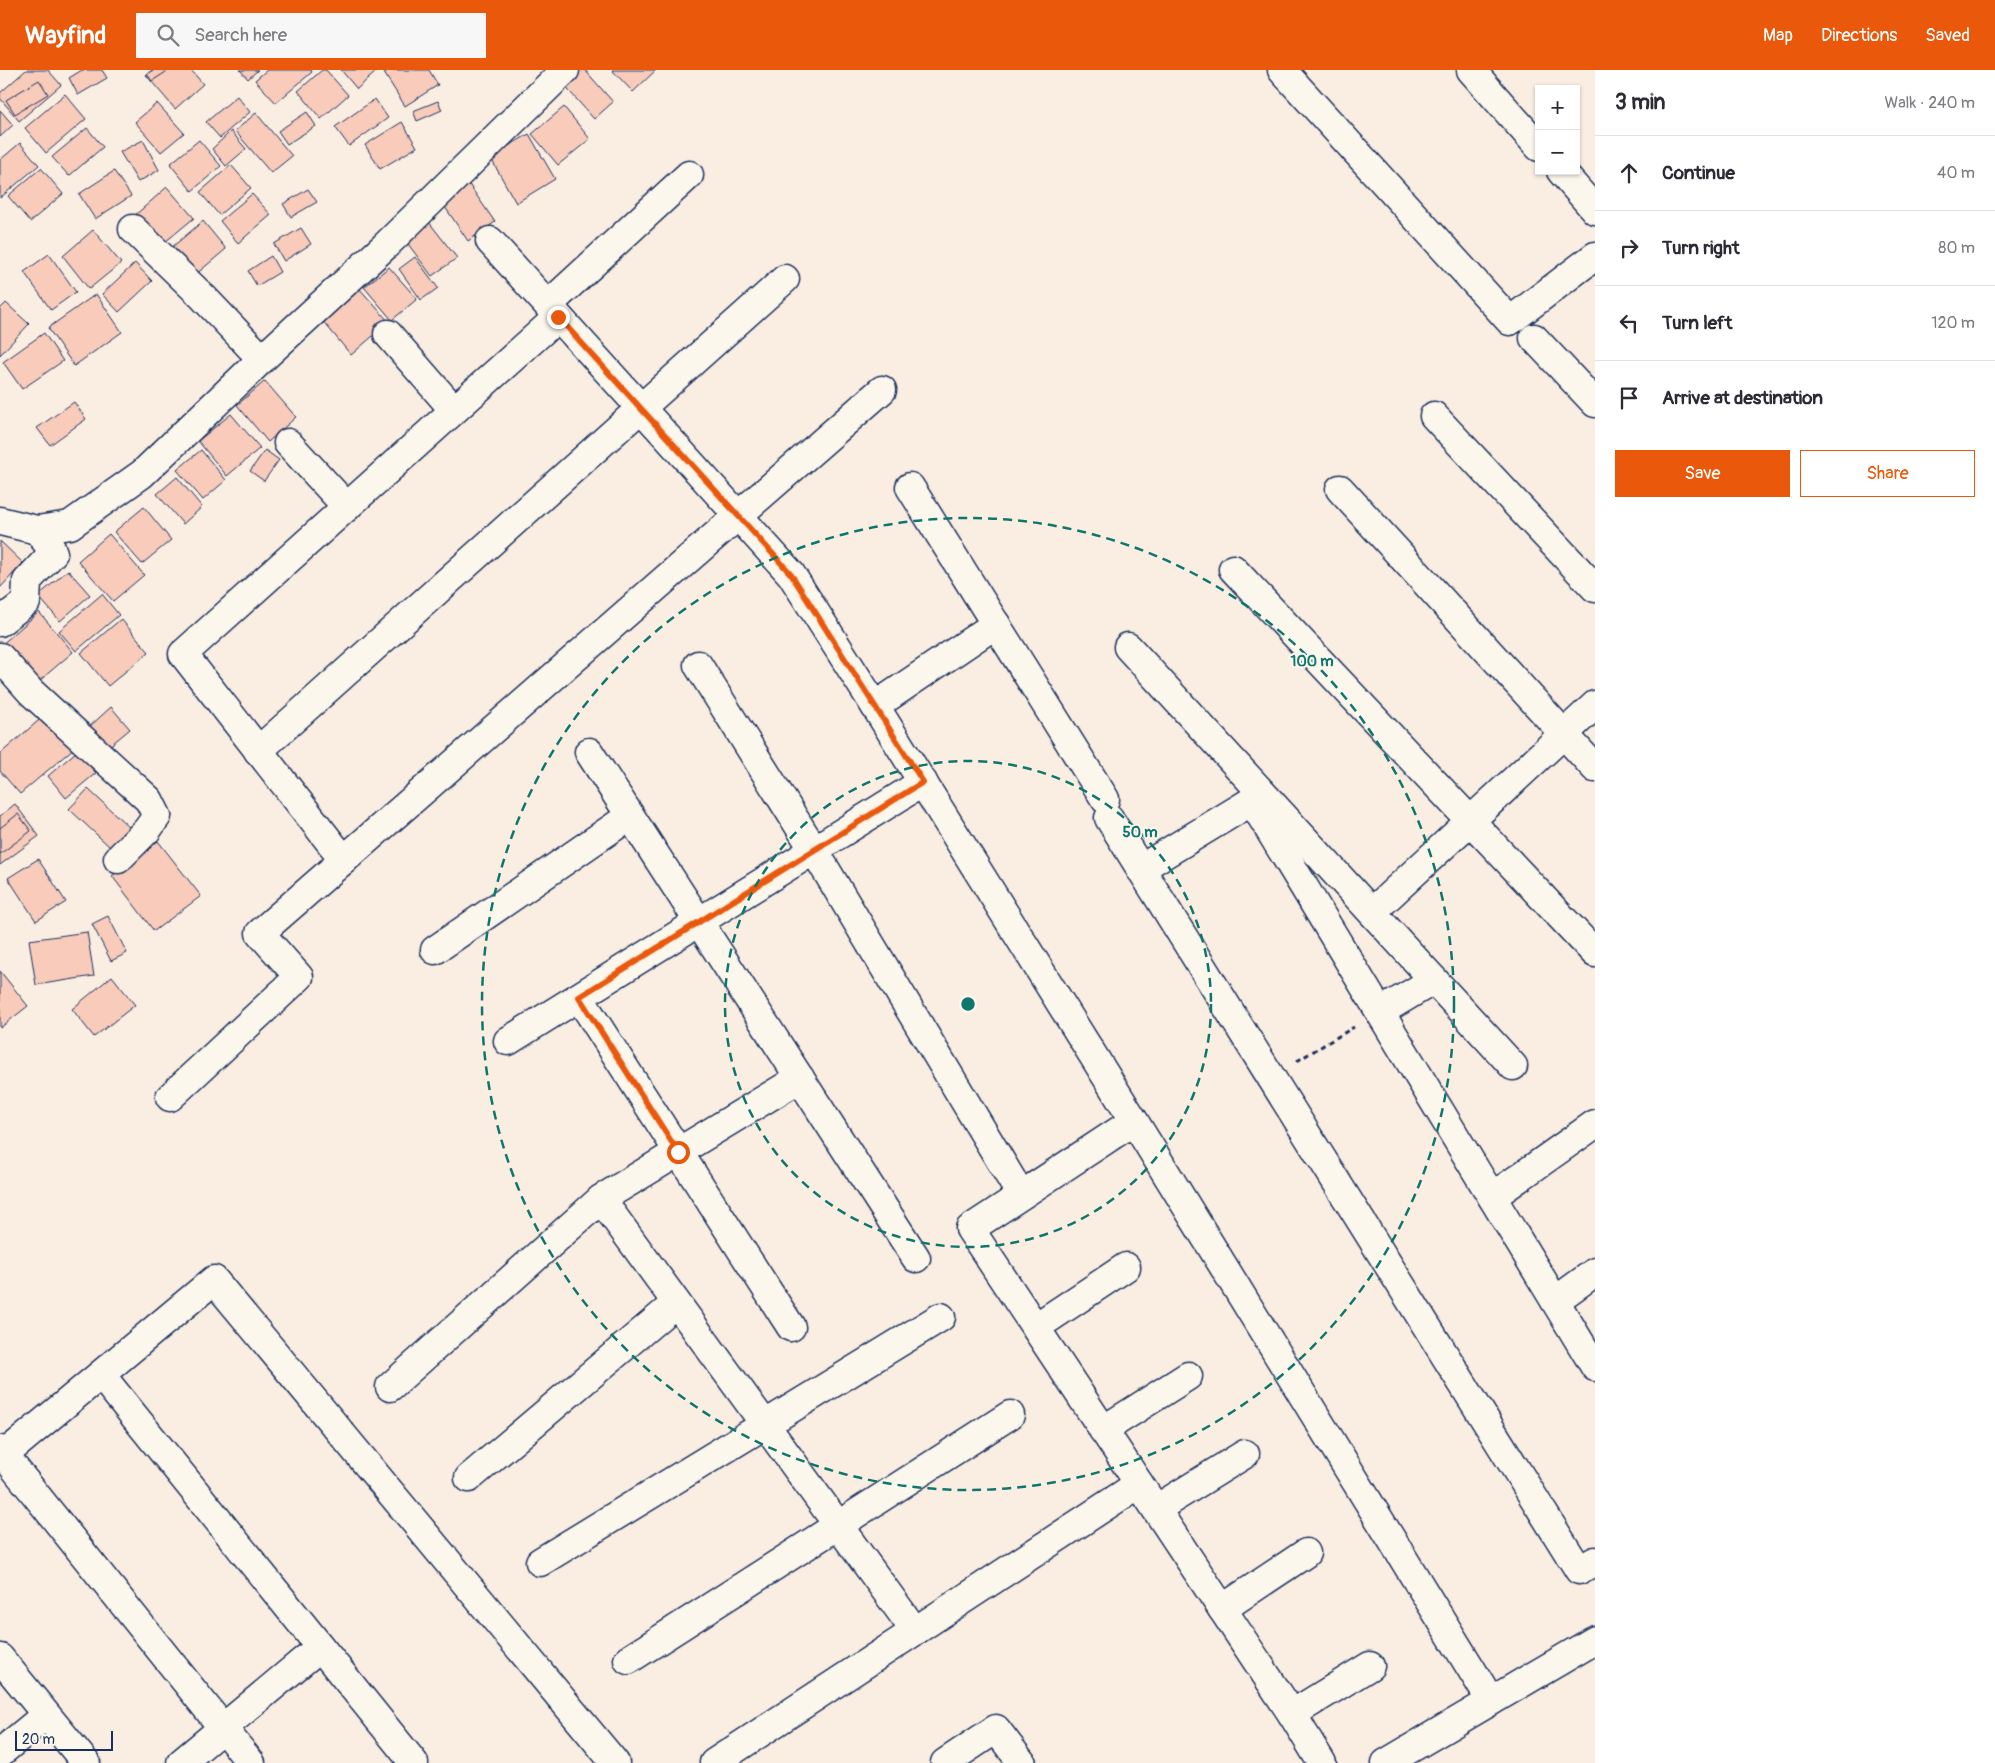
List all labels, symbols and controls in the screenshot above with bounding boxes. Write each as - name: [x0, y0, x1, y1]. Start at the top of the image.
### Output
- search box: [136, 13, 486, 58]
- text: Wayfind: [25, 21, 106, 50]
- icon: search: [154, 21, 182, 49]
- text: Search here: [194, 23, 287, 47]
- text: Map: [1763, 24, 1793, 47]
- text: Directions: [1821, 24, 1897, 47]
- text: Saved: [1925, 24, 1970, 47]
- map controls: [1535, 85, 1580, 175]
- button: +: [1535, 85, 1580, 130]
- text: 3 min: [1615, 89, 1665, 116]
- text: Walk · 240 m: [1884, 93, 1975, 113]
- button: −: [1535, 130, 1580, 175]
- icon: ahead: [1615, 159, 1643, 187]
- text: Continue: [1662, 161, 1735, 185]
- text: 40 m: [1937, 163, 1975, 183]
- icon: right: [1615, 234, 1643, 262]
- text: Turn right: [1662, 236, 1740, 260]
- text: 80 m: [1938, 238, 1975, 258]
- route end: [547, 306, 570, 329]
- icon: left: [1615, 309, 1643, 337]
- text: Turn left: [1662, 311, 1732, 335]
- text: 120 m: [1931, 313, 1975, 333]
- icon: arrive: [1615, 384, 1643, 412]
- text: Arrive at destination: [1662, 386, 1823, 410]
- button: Save: [1615, 450, 1790, 497]
- button: Share: [1800, 450, 1975, 497]
- text: 100 m: [1291, 652, 1333, 671]
- text: 50 m: [1123, 823, 1157, 842]
- centre of rings: [959, 995, 977, 1013]
- route start: [667, 1141, 690, 1164]
- scale bar: [15, 1728, 112, 1751]
- text: 20 m: [22, 1731, 55, 1748]

